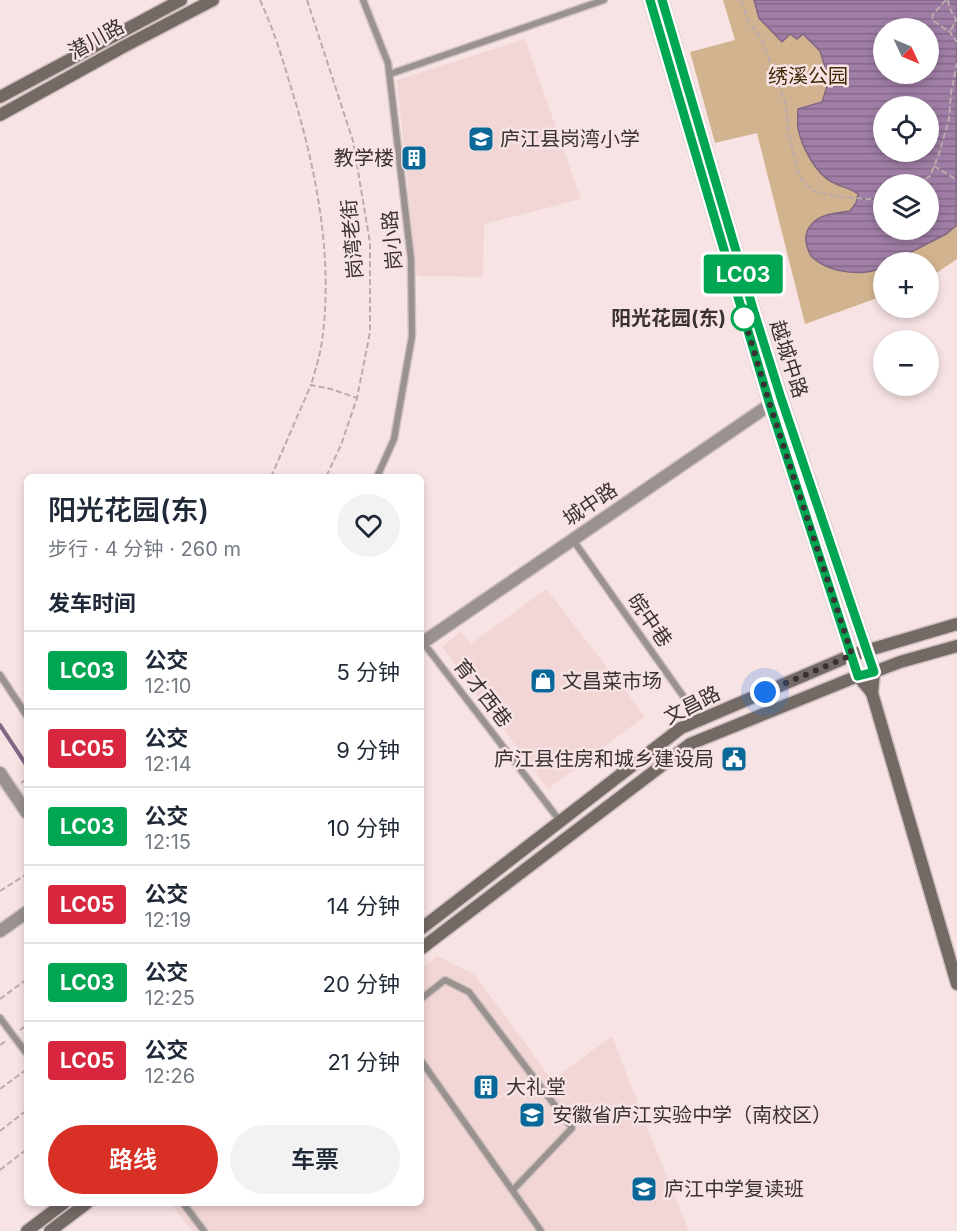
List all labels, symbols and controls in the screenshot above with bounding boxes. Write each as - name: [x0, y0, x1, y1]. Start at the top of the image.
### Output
- street label: 潜川路: [64, 14, 128, 64]
- north arrow: [873, 18, 939, 84]
- map controls: [873, 18, 939, 396]
- park label: 绣溪公园: [768, 64, 848, 88]
- button: locate: [873, 96, 939, 162]
- school or university icon: 庐江县岗湾小学: [466, 124, 496, 154]
- place label: 庐江县岗湾小学: [500, 127, 640, 151]
- building icon: 教学楼: [399, 143, 429, 173]
- place label: 教学楼: [334, 146, 394, 170]
- button: layers: [873, 174, 939, 240]
- street label: 岗湾老街: [337, 198, 367, 280]
- street label: 岗小路: [377, 209, 407, 271]
- button: +: [873, 252, 939, 318]
- line badge: LC03: [701, 254, 785, 294]
- text: LC03: [716, 262, 770, 287]
- marker: 阳光花园(东): [731, 305, 757, 331]
- place label: 阳光花园(东): [611, 306, 726, 330]
- street label: 越城中路: [765, 317, 813, 401]
- button: −: [873, 330, 939, 396]
- street label: 城中路: [558, 477, 622, 531]
- text: 阳光花园(东): [48, 493, 209, 527]
- button: heart: [337, 494, 400, 557]
- text: 步行 · 4 分钟 · 260 m: [48, 537, 241, 561]
- street label: 皖中巷: [623, 589, 677, 651]
- text: 发车时间: [48, 590, 136, 616]
- text: 公交: [145, 647, 189, 673]
- street label: 育才西巷: [449, 654, 517, 732]
- text: LC03: [60, 658, 115, 683]
- text: 5 分钟: [336, 659, 400, 685]
- shop icon: 文昌菜市场: [528, 666, 558, 696]
- place label: 文昌菜市场: [562, 669, 662, 693]
- text: 12:10: [145, 674, 191, 698]
- your location: [750, 677, 780, 707]
- street label: 文昌路: [660, 681, 724, 729]
- text: 公交: [144, 725, 188, 751]
- text: LC05: [60, 736, 114, 761]
- text: 9 分钟: [336, 737, 400, 763]
- public building icon: 庐江县住房和城乡建设局: [719, 744, 749, 774]
- place label: 庐江县住房和城乡建设局: [494, 747, 714, 771]
- text: 12:14: [144, 752, 192, 776]
- text: 公交: [145, 803, 189, 829]
- text: LC03: [60, 814, 115, 839]
- text: 10 分钟: [327, 815, 400, 841]
- text: 12:15: [145, 830, 191, 854]
- text: 公交: [144, 881, 188, 907]
- text: LC05: [60, 892, 114, 917]
- text: 14 分钟: [327, 893, 400, 919]
- text: 12:19: [144, 908, 191, 932]
- text: 公交: [145, 959, 189, 985]
- text: LC03: [60, 970, 115, 995]
- text: 20 分钟: [323, 971, 400, 997]
- text: 12:25: [145, 986, 195, 1010]
- text: 公交: [144, 1037, 188, 1063]
- text: LC05: [60, 1048, 114, 1073]
- text: 21 分钟: [327, 1049, 400, 1075]
- text: 12:26: [144, 1064, 195, 1088]
- building icon: 大礼堂: [471, 1072, 501, 1102]
- place label: 大礼堂: [506, 1075, 566, 1099]
- school or university icon: 安徽省庐江实验中学（南校区）: [517, 1100, 547, 1130]
- place label: 安徽省庐江实验中学（南校区）: [552, 1103, 832, 1127]
- button: 路线: [48, 1125, 218, 1194]
- button: 车票: [230, 1125, 400, 1194]
- school or university icon: 庐江中学复读班: [629, 1174, 659, 1204]
- place label: 庐江中学复读班: [664, 1177, 804, 1201]

